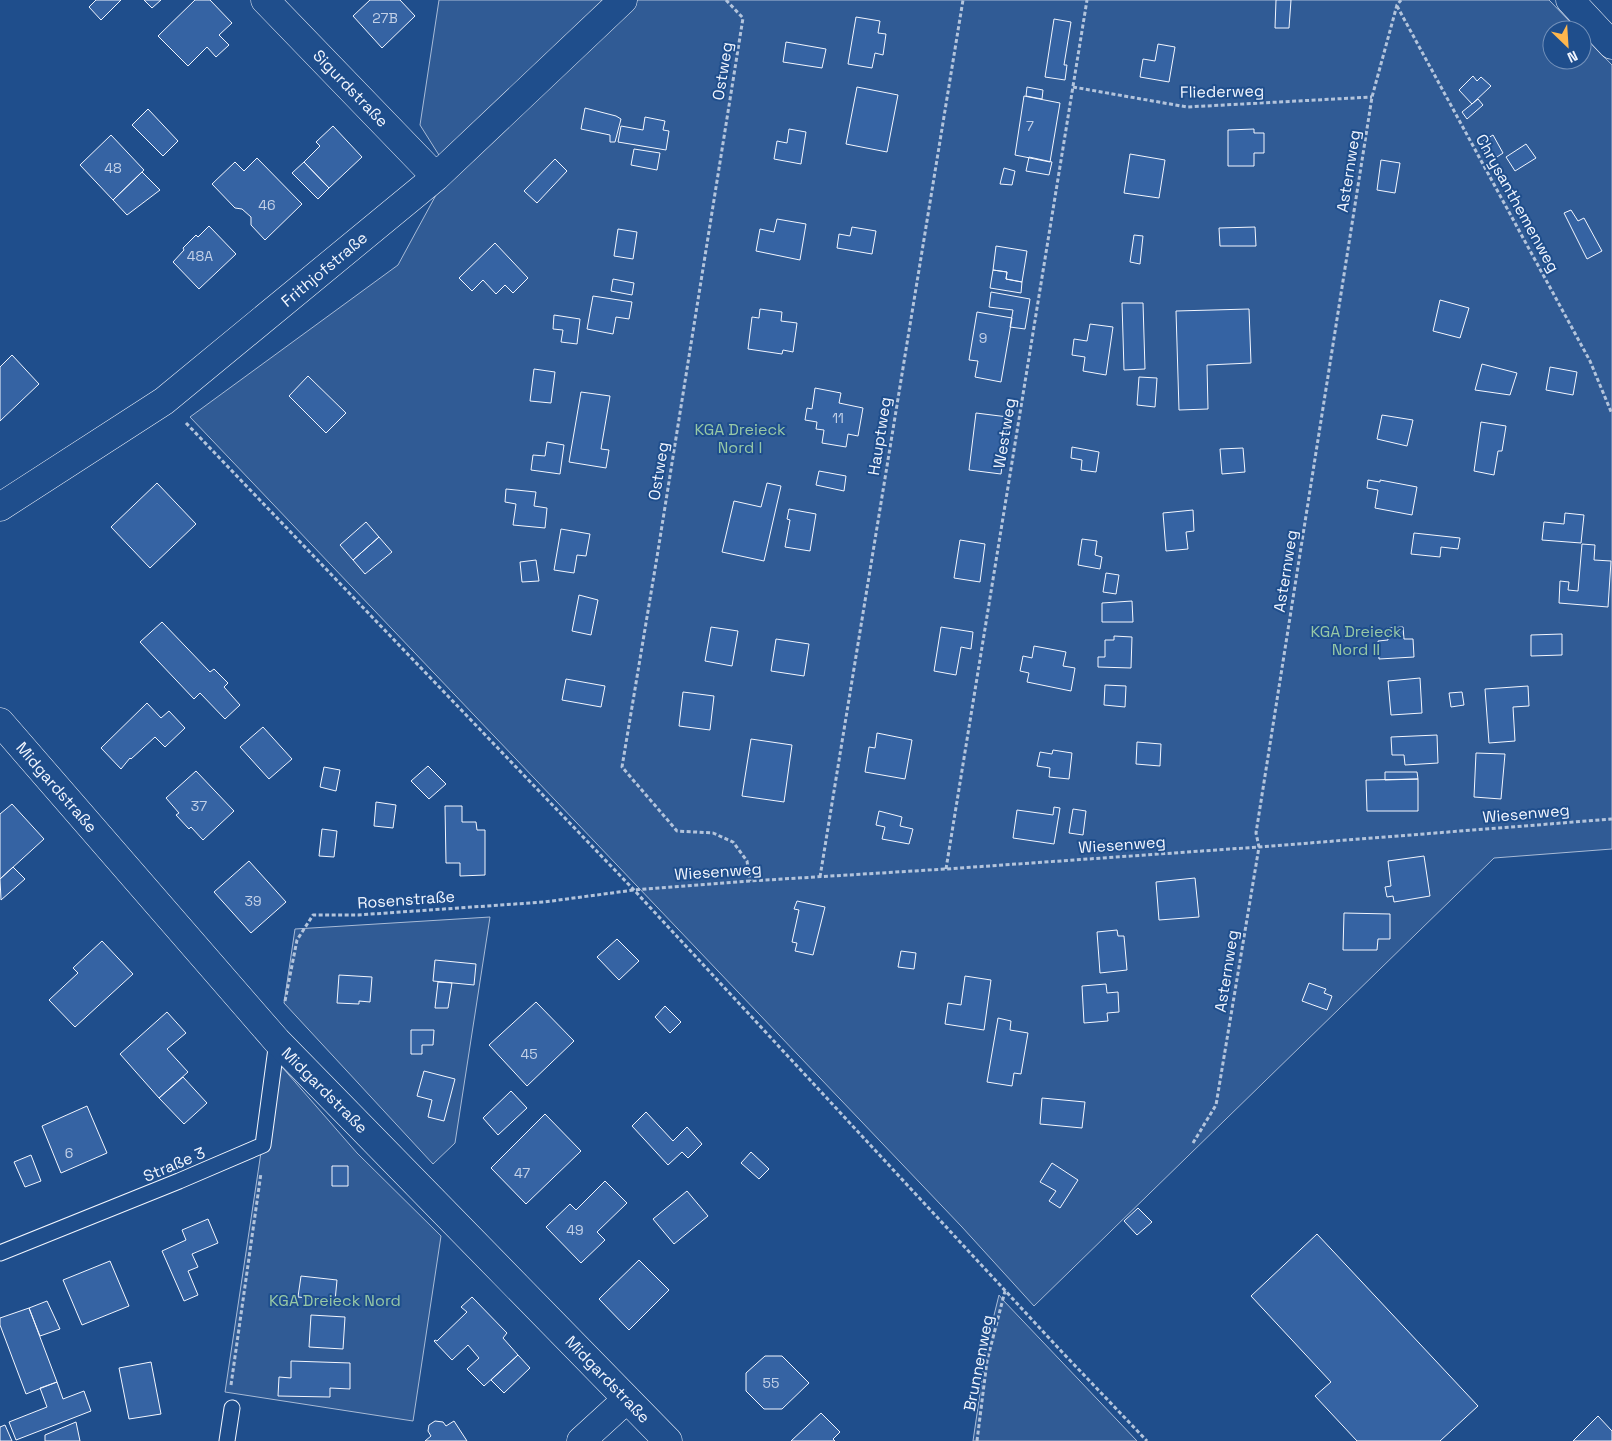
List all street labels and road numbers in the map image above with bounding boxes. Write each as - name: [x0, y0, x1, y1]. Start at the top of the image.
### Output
- street label: Ostweg: [708, 40, 737, 102]
- street label: Sigurdstraße: [308, 45, 393, 132]
- street label: Fliederweg: [1180, 80, 1264, 103]
- street label: Asternweg: [1332, 128, 1365, 214]
- street label: Chrysanthemenweg: [1471, 130, 1564, 276]
- street label: Frithjofstraße: [277, 227, 372, 312]
- street label: Hauptweg: [863, 395, 896, 477]
- street label: Westweg: [989, 396, 1020, 470]
- street label: Ostweg: [644, 440, 673, 502]
- street label: Asternweg: [1269, 528, 1302, 614]
- street label: Midgardstraße: [11, 738, 102, 837]
- street label: Wiesenweg: [1482, 799, 1571, 828]
- street label: Wiesenweg: [1078, 831, 1166, 858]
- street label: Wiesenweg: [674, 858, 762, 885]
- street label: Rosenstraße: [357, 886, 456, 913]
- street label: Asternweg: [1210, 928, 1243, 1014]
- street label: Midgardstraße: [277, 1043, 372, 1138]
- street label: Straße 3: [140, 1142, 208, 1187]
- street label: Brunnenweg: [959, 1313, 998, 1413]
- street label: Midgardstraße: [561, 1331, 655, 1428]

